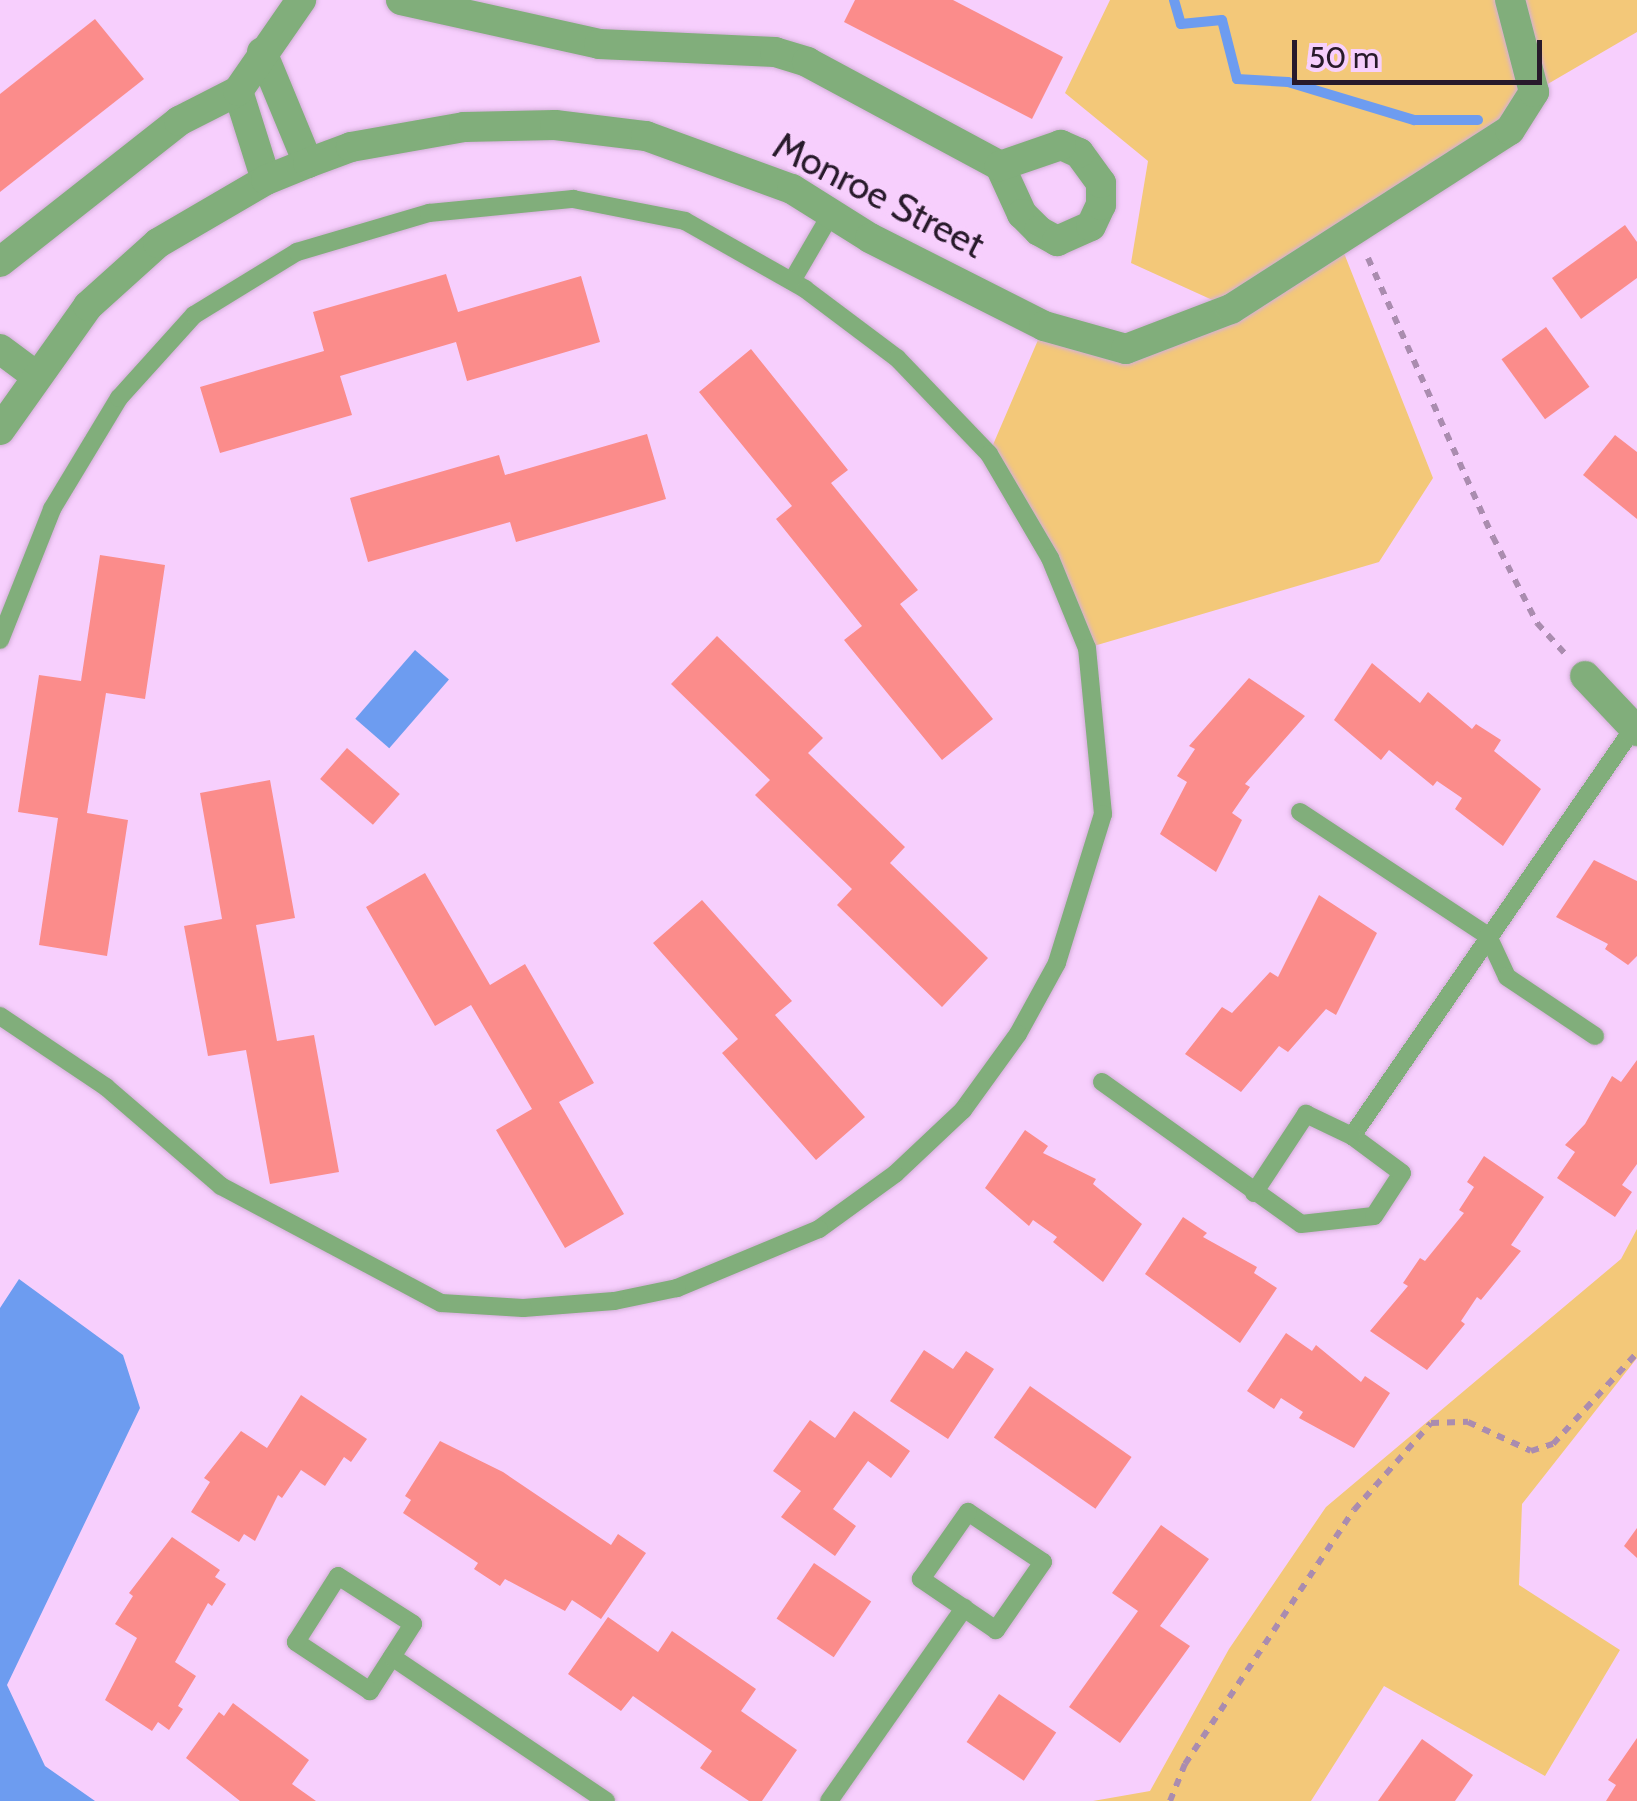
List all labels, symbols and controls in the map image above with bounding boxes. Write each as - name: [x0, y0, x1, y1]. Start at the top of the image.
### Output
- scale bar: [1297, 20, 1547, 82]
- text: 50 m: [1309, 39, 1379, 76]
- street label: Monroe Street: [766, 122, 992, 268]

